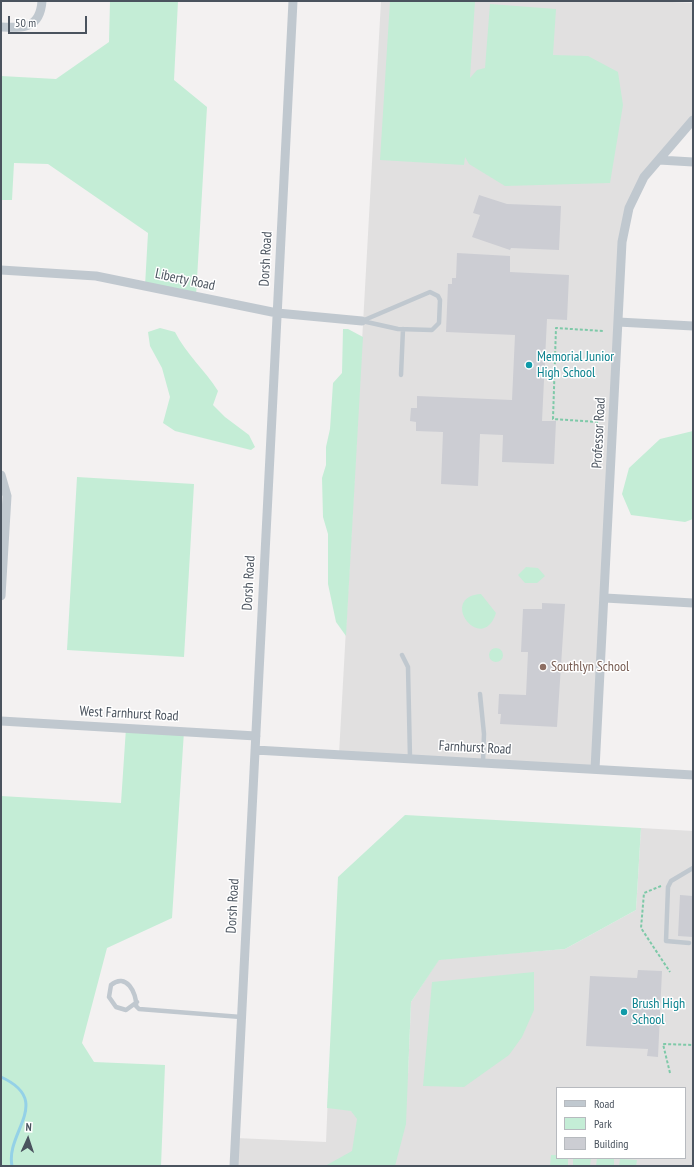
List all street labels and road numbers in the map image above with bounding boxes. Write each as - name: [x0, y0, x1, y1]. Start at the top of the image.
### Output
- street label: Dorsh Road: [256, 231, 276, 287]
- street label: Liberty Road: [154, 265, 216, 295]
- street label: Professor Road: [589, 397, 609, 469]
- street label: Dorsh Road: [239, 555, 259, 611]
- street label: West Farnhurst Road: [79, 703, 179, 725]
- street label: Farnhurst Road: [438, 738, 512, 758]
- street label: Dorsh Road: [223, 878, 243, 934]

